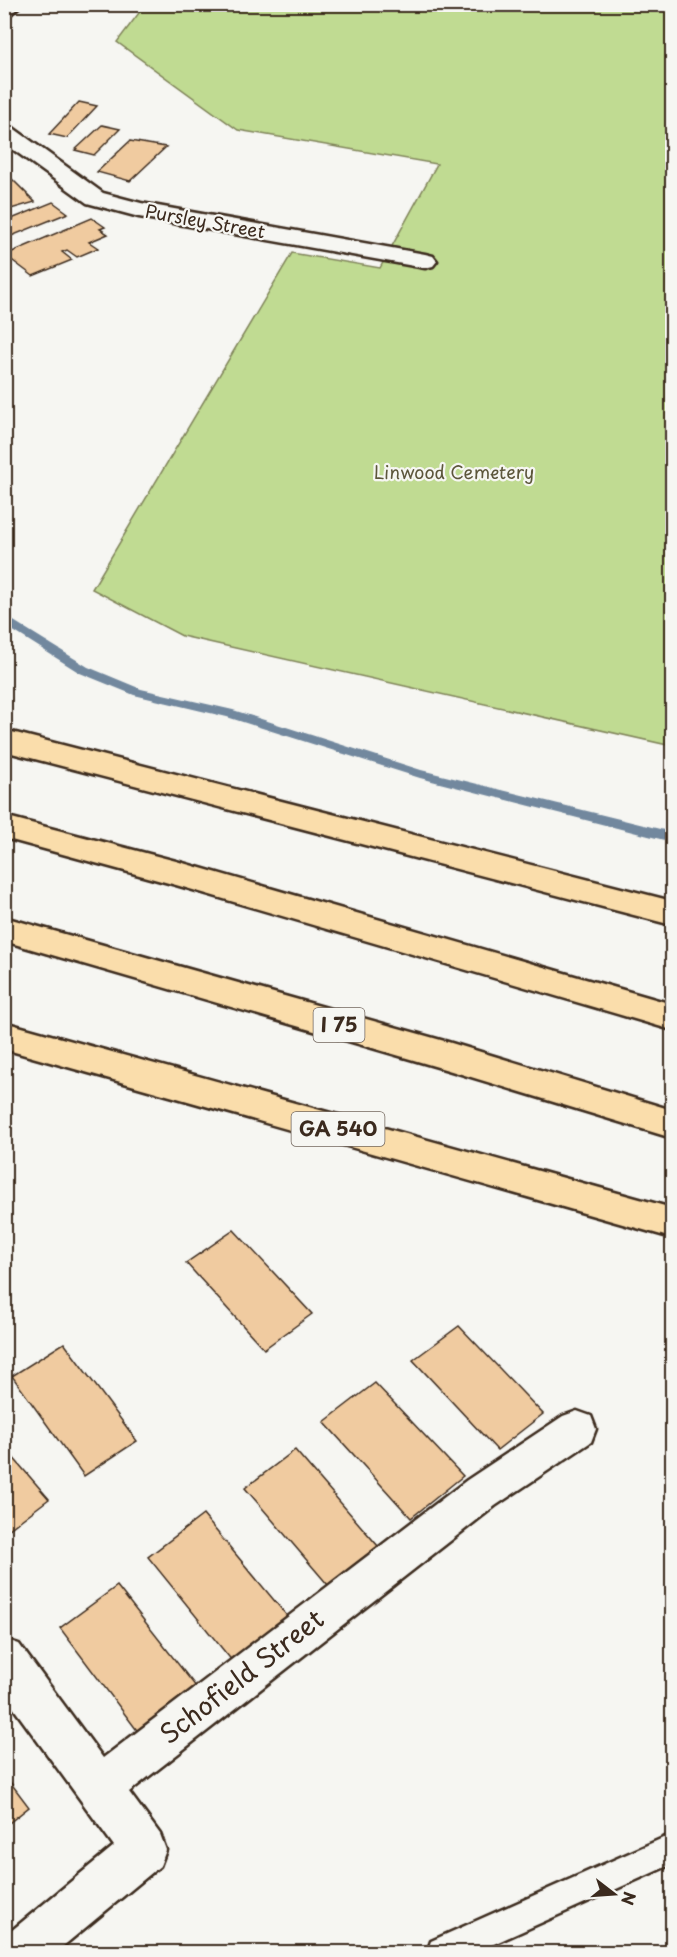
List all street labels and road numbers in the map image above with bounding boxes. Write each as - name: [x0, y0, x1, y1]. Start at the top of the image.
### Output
- street label: Pursley Street: [143, 197, 267, 244]
- road number: I 75: [314, 1008, 364, 1042]
- road number: GA 540: [292, 1112, 385, 1146]
- street label: Schofield Street: [151, 1599, 332, 1753]

